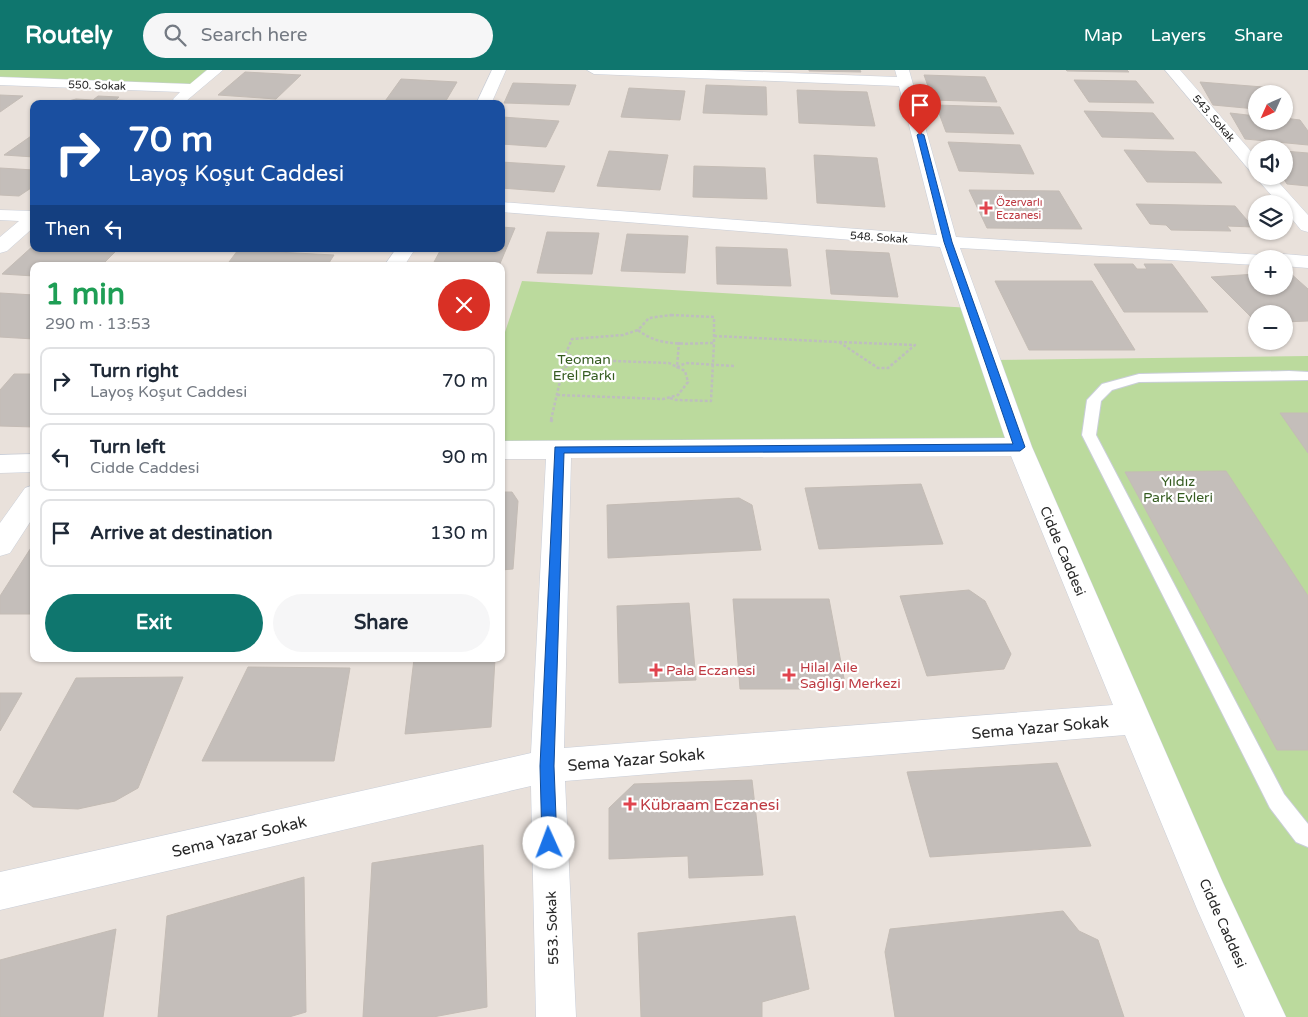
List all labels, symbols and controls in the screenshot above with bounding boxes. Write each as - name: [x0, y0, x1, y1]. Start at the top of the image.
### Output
- search box: [143, 13, 493, 58]
- text: Routely: [25, 21, 113, 50]
- icon: search: [161, 21, 189, 49]
- text: Search here: [201, 24, 308, 46]
- text: Map: [1084, 24, 1123, 46]
- text: Layers: [1151, 24, 1206, 46]
- text: Share: [1234, 24, 1283, 46]
- street label: 550. Sokak: [68, 78, 126, 93]
- pin: [899, 84, 941, 135]
- north arrow: [1248, 85, 1292, 130]
- map controls: [1248, 85, 1293, 350]
- icon: arrive: [906, 91, 934, 119]
- street label: 543. Sokak: [1190, 92, 1238, 144]
- text: 70 m: [128, 119, 213, 161]
- icon: right: [45, 120, 110, 185]
- button: sound: [1248, 140, 1293, 185]
- text: Layoş Koşut Caddesi: [128, 161, 344, 187]
- button: layers: [1248, 195, 1293, 240]
- place label: Özervarlı Eczanesi: [996, 196, 1043, 222]
- marker: Özervarlı Eczanesi: [980, 202, 992, 214]
- icon: left: [100, 215, 128, 243]
- text: Then: [45, 218, 90, 240]
- street label: 548. Sokak: [850, 229, 908, 246]
- button: +: [1248, 250, 1293, 295]
- text: 1 min: [45, 276, 125, 313]
- button: close: [438, 279, 490, 331]
- button: −: [1248, 305, 1293, 350]
- text: 290 m · 13:53: [45, 314, 151, 334]
- park label: Teoman Erel Parkı: [553, 351, 615, 384]
- text: Turn right: [90, 360, 178, 382]
- icon: right: [47, 367, 75, 395]
- text: 70 m: [442, 370, 488, 392]
- text: Layoş Koşut Caddesi: [90, 382, 247, 402]
- text: Turn left: [90, 436, 166, 458]
- icon: left: [47, 443, 75, 471]
- text: 90 m: [442, 446, 488, 468]
- text: Cidde Caddesi: [90, 458, 200, 478]
- park label: Yıldız Park Evleri: [1143, 473, 1213, 506]
- street label: Cidde Caddesi: [1036, 504, 1089, 599]
- icon: arrive: [47, 519, 75, 547]
- text: Arrive at destination: [90, 522, 273, 544]
- text: 130 m: [430, 522, 488, 544]
- button: Exit: [45, 594, 263, 652]
- button: Share: [273, 594, 490, 652]
- place label: Hilal Aile Sağlığı Merkezi: [800, 659, 901, 692]
- place label: Pala Eczanesi: [666, 662, 756, 679]
- marker: Pala Eczanesi: [650, 664, 662, 676]
- marker: Hilal Aile Sağlığı Merkezi: [782, 668, 796, 682]
- street label: Sema Yazar Sokak: [971, 712, 1110, 744]
- street label: Sema Yazar Sokak: [567, 744, 706, 776]
- place label: Kübraam Eczanesi: [640, 795, 779, 815]
- marker: Kübraam Eczanesi: [624, 798, 636, 810]
- street label: Sema Yazar Sokak: [170, 812, 309, 862]
- position arrow: [522, 816, 574, 868]
- street label: Cidde Caddesi: [1195, 876, 1250, 970]
- street label: 553. Sokak: [543, 890, 562, 965]

